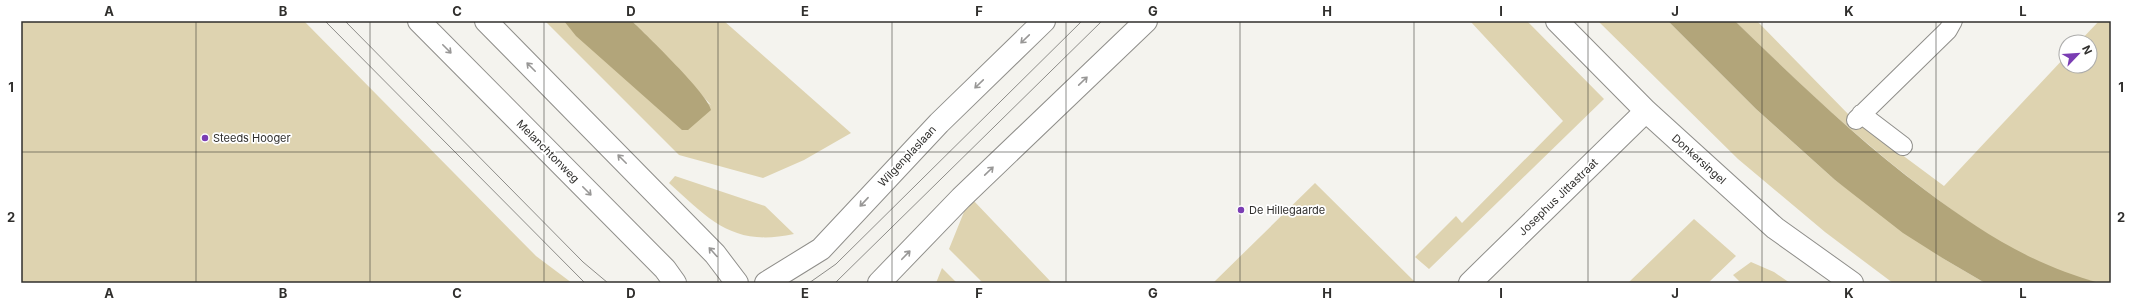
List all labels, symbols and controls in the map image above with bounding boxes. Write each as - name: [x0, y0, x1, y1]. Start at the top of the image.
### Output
- text: A: [104, 3, 114, 19]
- text: B: [279, 3, 288, 19]
- text: C: [452, 3, 462, 19]
- text: D: [626, 3, 636, 19]
- text: E: [801, 3, 809, 19]
- text: F: [975, 3, 983, 19]
- text: G: [1148, 3, 1158, 19]
- text: H: [1322, 3, 1332, 19]
- text: I: [1499, 3, 1503, 19]
- text: J: [1671, 3, 1679, 19]
- text: K: [1844, 3, 1854, 19]
- text: L: [2019, 3, 2027, 19]
- one-way arrow: [1020, 34, 1030, 44]
- north arrow: [2058, 34, 2098, 74]
- text: N: [2079, 43, 2095, 57]
- one-way arrow: [442, 44, 452, 54]
- one-way arrow: [526, 62, 536, 72]
- one-way arrow: [1078, 76, 1088, 86]
- text: 1: [8, 79, 14, 95]
- one-way arrow: [974, 79, 984, 88]
- text: 1: [2118, 79, 2124, 95]
- street label: Melanchtonweg: [514, 117, 582, 185]
- street label: Wilgenplaslaan: [875, 122, 939, 190]
- place label: Steeds Hooger: [213, 131, 291, 145]
- street label: Donkersingel: [1669, 131, 1729, 187]
- marker: Steeds Hooger: [200, 133, 210, 143]
- one-way arrow: [617, 154, 627, 164]
- street label: Josephus Jittastraat: [1515, 155, 1601, 239]
- one-way arrow: [984, 166, 994, 176]
- one-way arrow: [582, 186, 592, 196]
- one-way arrow: [860, 197, 869, 207]
- place label: De Hillegaarde: [1249, 203, 1325, 217]
- marker: De Hillegaarde: [1236, 205, 1246, 215]
- text: 2: [7, 209, 15, 225]
- text: 2: [2117, 209, 2125, 225]
- one-way arrow: [708, 247, 718, 257]
- one-way arrow: [901, 250, 911, 260]
- text: A: [104, 285, 114, 301]
- text: B: [279, 285, 288, 301]
- text: C: [452, 285, 462, 301]
- text: D: [626, 285, 636, 301]
- text: E: [801, 285, 809, 301]
- text: F: [975, 285, 983, 301]
- text: G: [1148, 285, 1158, 301]
- text: H: [1322, 285, 1332, 301]
- text: I: [1499, 285, 1503, 301]
- text: J: [1671, 285, 1679, 301]
- text: K: [1844, 285, 1854, 301]
- text: L: [2019, 285, 2027, 301]

